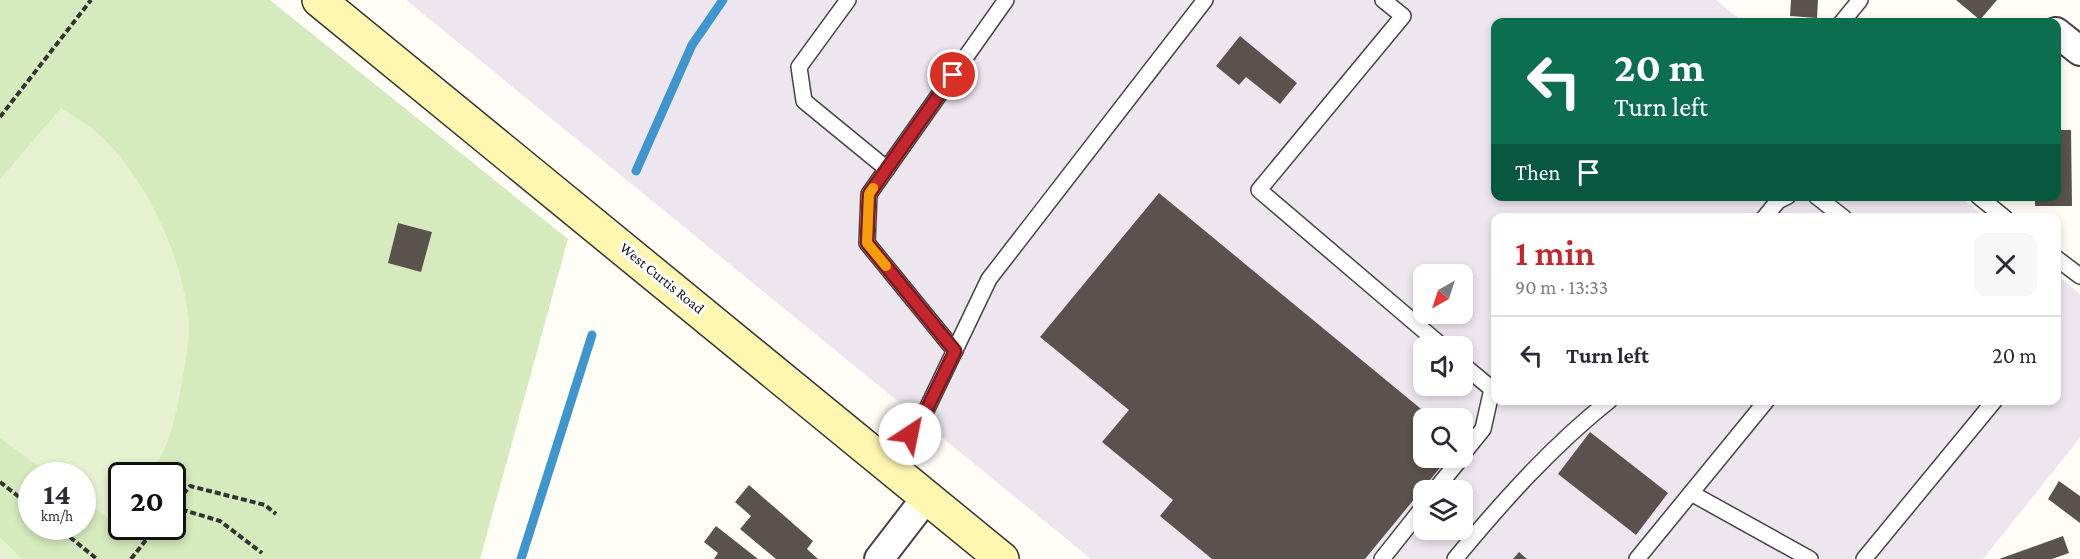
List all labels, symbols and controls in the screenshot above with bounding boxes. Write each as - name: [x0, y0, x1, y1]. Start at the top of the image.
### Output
- icon: left: [1515, 42, 1593, 120]
- text: 20 m: [1614, 43, 1705, 90]
- pin: [927, 49, 978, 100]
- icon: arrive: [936, 58, 969, 91]
- text: Turn left: [1614, 92, 1708, 122]
- icon: arrive: [1572, 156, 1605, 189]
- text: Then: [1515, 160, 1560, 185]
- text: 1 min: [1515, 233, 1595, 273]
- button: close: [1974, 233, 2037, 296]
- street label: West Curtis Road: [617, 239, 707, 317]
- north arrow: [1413, 264, 1473, 324]
- map controls: [1413, 264, 1473, 540]
- text: 90 m · 13:33: [1515, 276, 1608, 298]
- button: sound: [1413, 336, 1473, 396]
- icon: left: [1515, 339, 1548, 372]
- text: Turn left: [1566, 343, 1649, 368]
- text: 20 m: [1992, 343, 2037, 368]
- position arrow: [878, 402, 942, 466]
- button: search: [1413, 408, 1473, 468]
- speed limit sign: 20: [108, 462, 186, 540]
- text: 14: [43, 477, 71, 510]
- button: layers: [1413, 480, 1473, 540]
- text: km/h: [41, 508, 73, 524]

